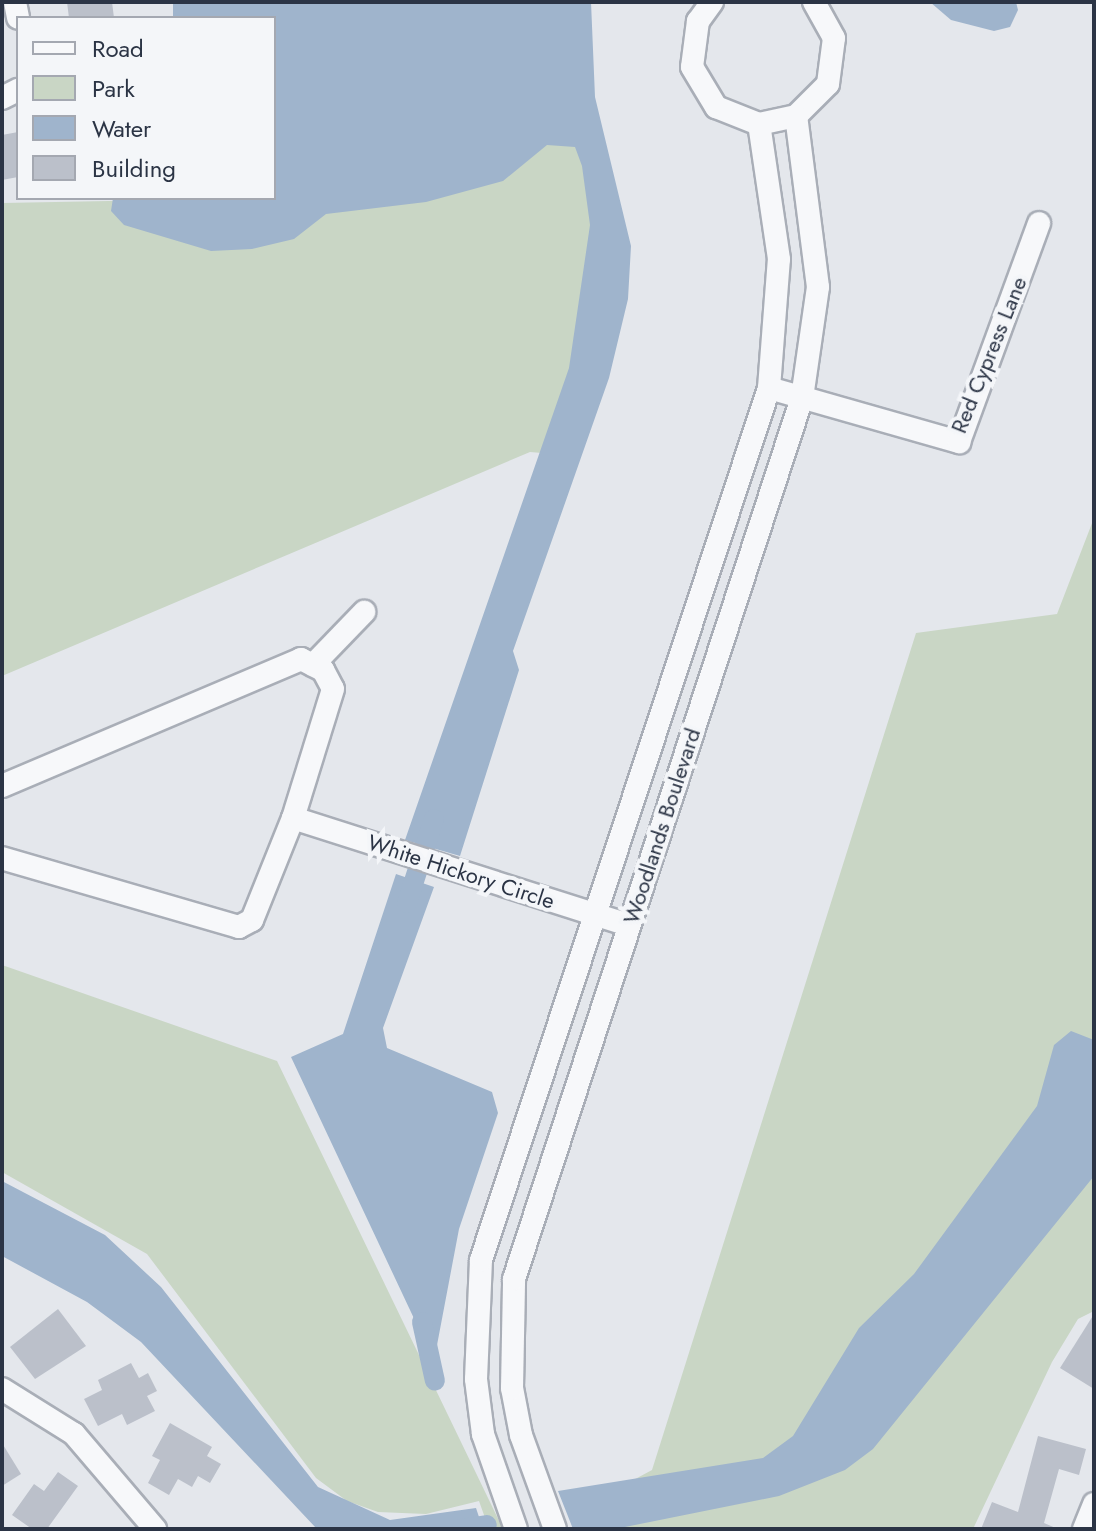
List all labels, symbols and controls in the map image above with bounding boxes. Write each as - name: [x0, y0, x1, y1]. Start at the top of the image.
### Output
- legend: [16, 16, 276, 200]
- text: Road: [92, 31, 144, 66]
- text: Park: [92, 71, 135, 106]
- text: Water: [92, 111, 151, 146]
- text: Building: [92, 151, 176, 186]
- street label: Red Cypress Lane: [946, 273, 1032, 437]
- street label: Woodlands Boulevard: [618, 725, 706, 927]
- street label: White Hickory Circle: [364, 829, 558, 915]

